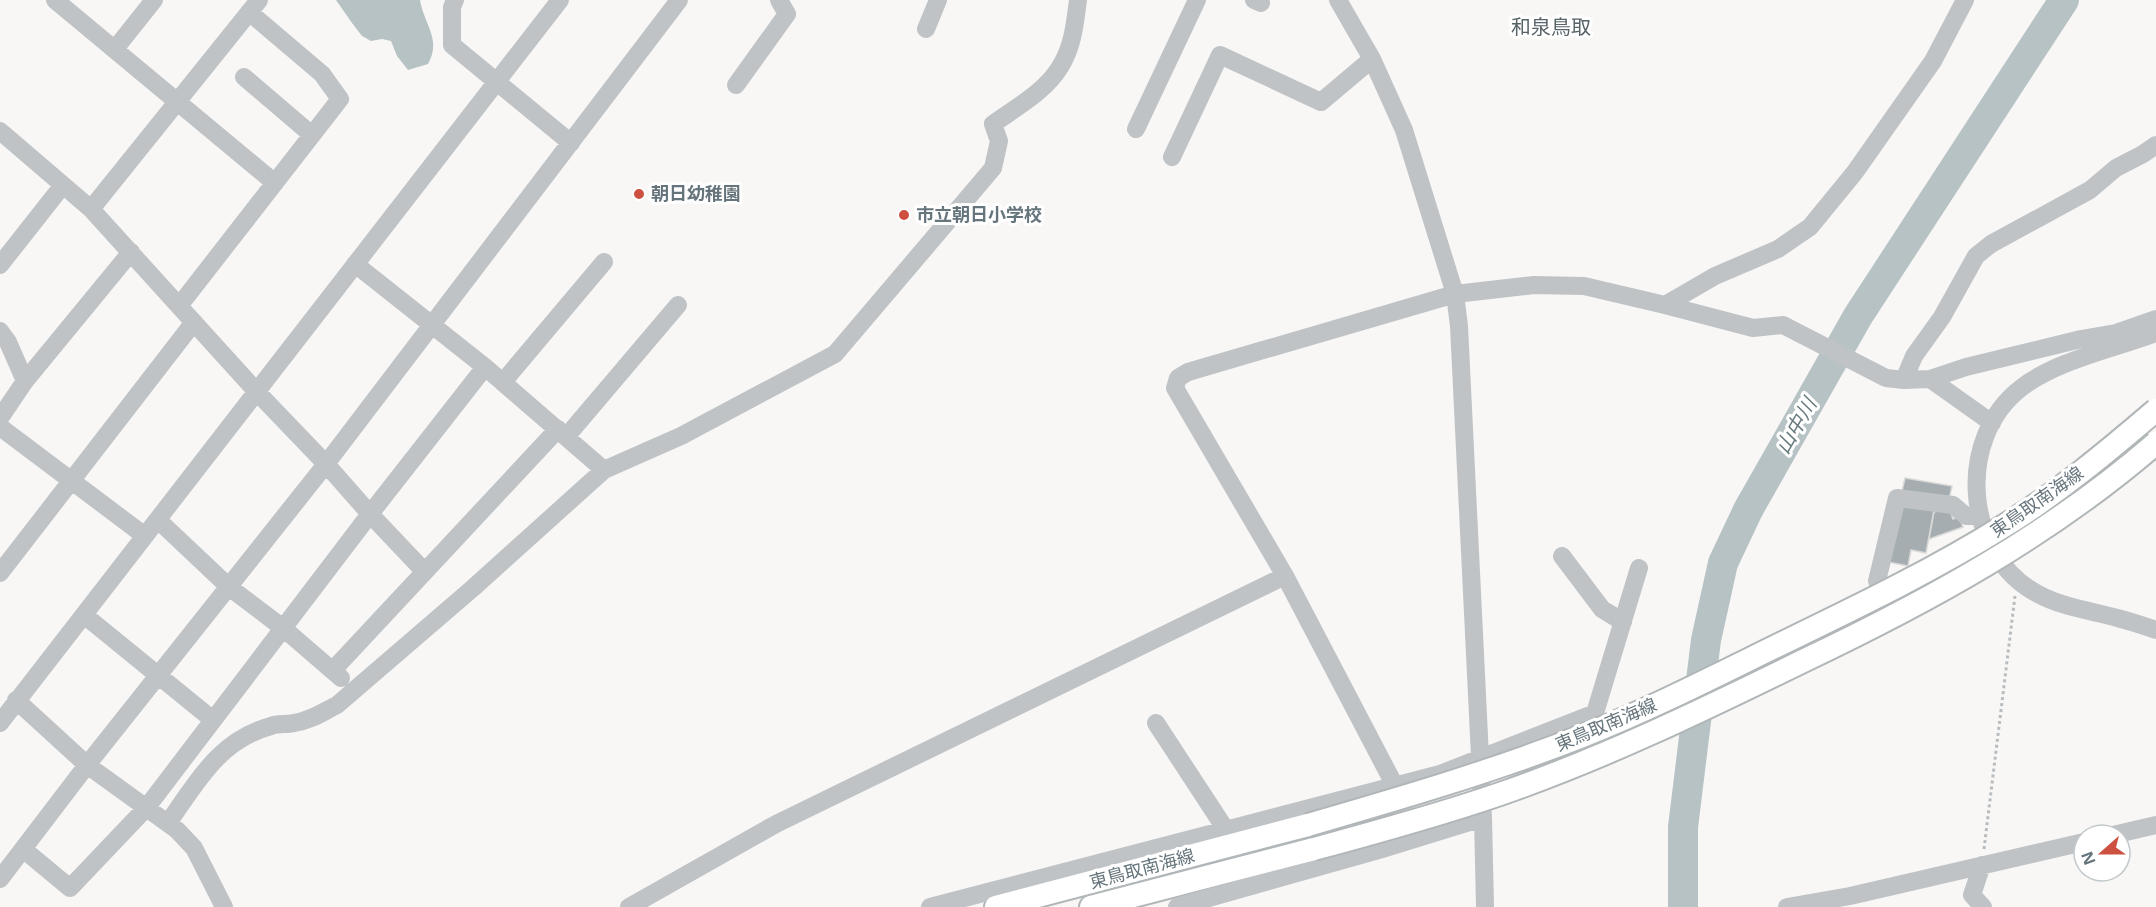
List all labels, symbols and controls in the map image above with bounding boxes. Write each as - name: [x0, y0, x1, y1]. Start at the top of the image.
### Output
- district label: 和泉鳥取: [1511, 13, 1591, 40]
- place label: 朝日幼稚園: [651, 181, 741, 205]
- marker: 朝日幼稚園: [632, 187, 646, 201]
- place label: 市立朝日小学校: [916, 202, 1042, 226]
- marker: 市立朝日小学校: [897, 208, 911, 222]
- water label: 山中川: [1769, 391, 1823, 458]
- street label: 東鳥取南海線: [1985, 460, 2088, 542]
- street label: 東鳥取南海線: [1551, 692, 1660, 756]
- north arrow: [2072, 823, 2132, 883]
- street label: 東鳥取南海線: [1086, 842, 1197, 894]
- text: N: [2075, 848, 2101, 868]

